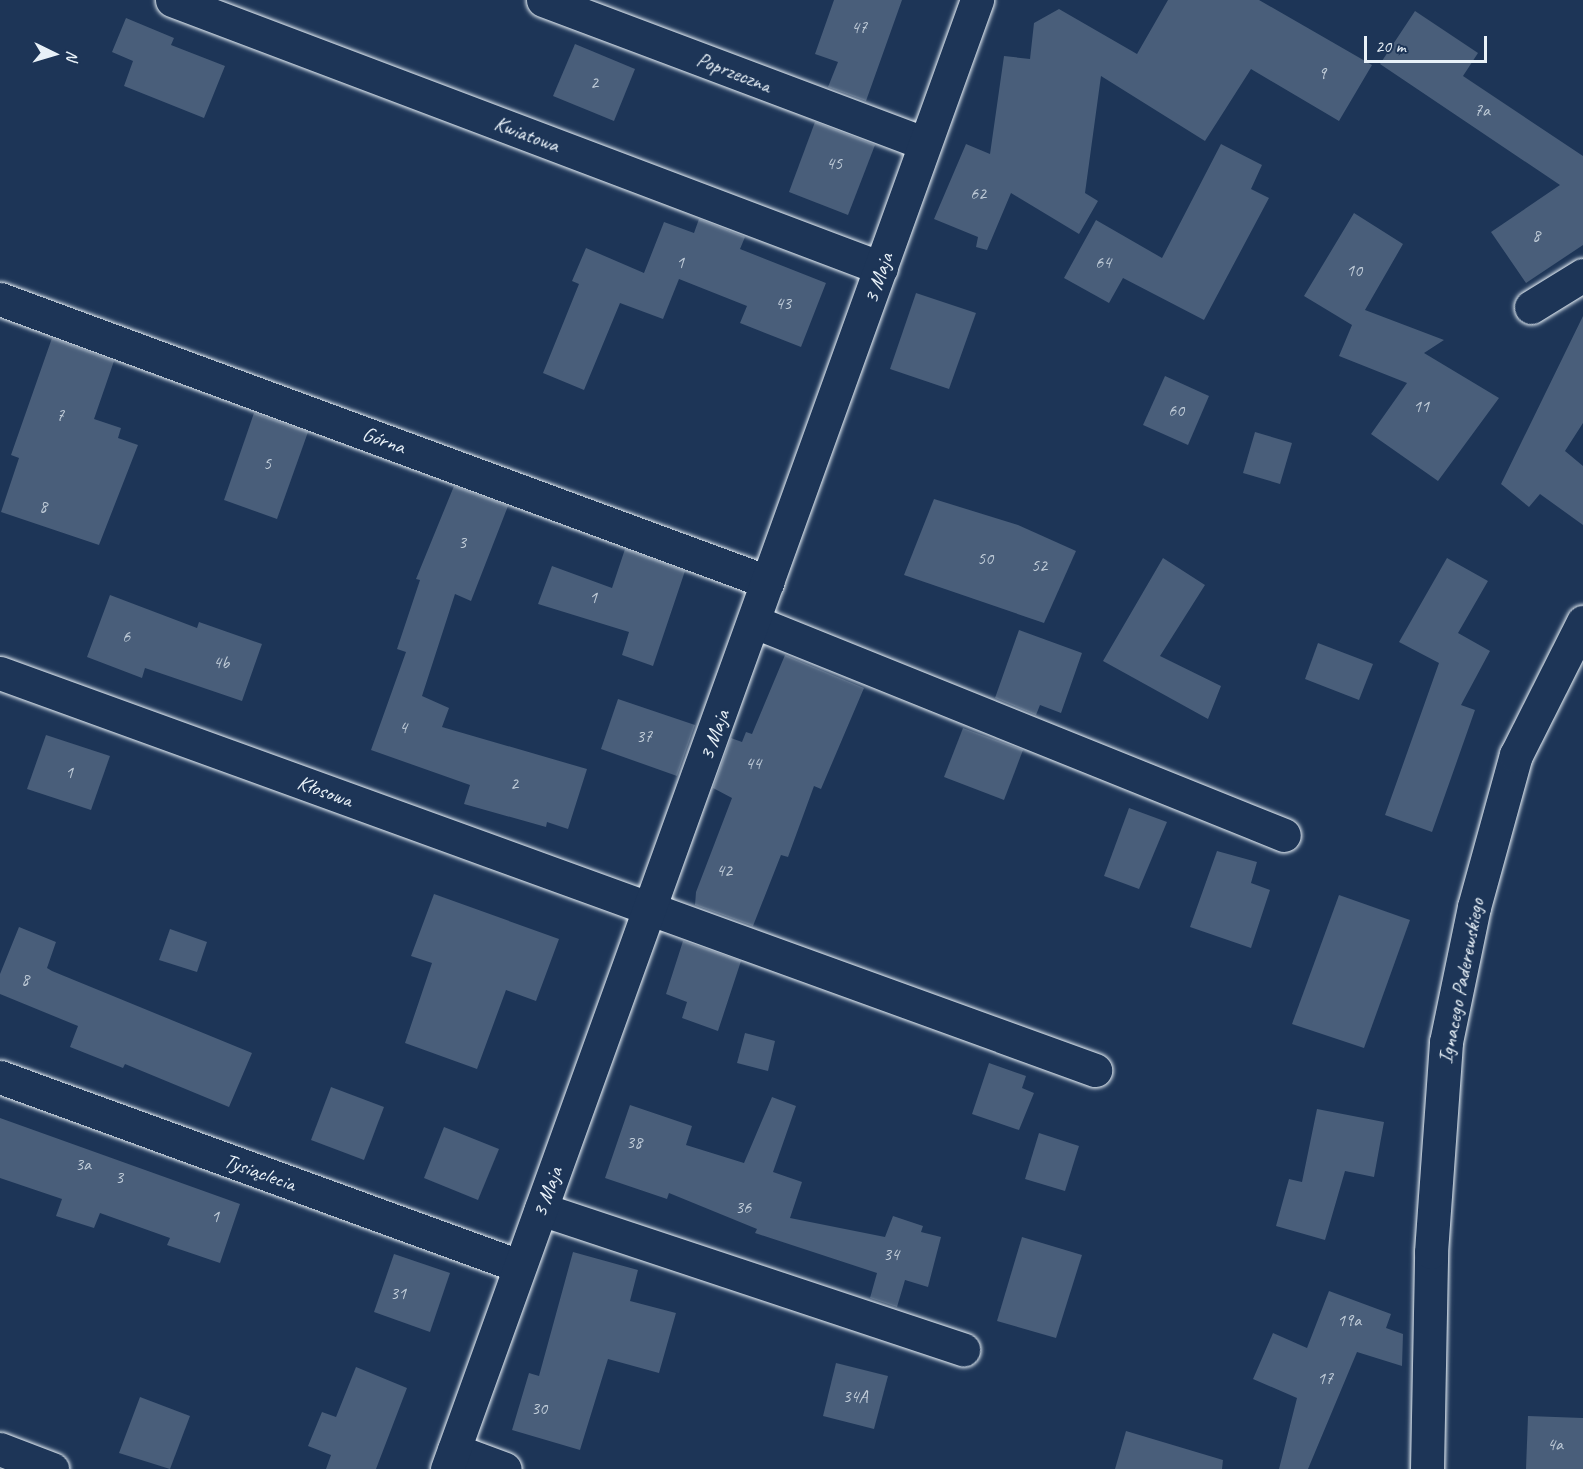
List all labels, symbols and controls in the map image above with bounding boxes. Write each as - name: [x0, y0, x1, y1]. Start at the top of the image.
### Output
- house number: 47: [851, 16, 867, 38]
- north arrow: [24, 24, 84, 84]
- scale bar: [1367, 24, 1490, 62]
- text: 20 m: [1375, 35, 1406, 57]
- street label: Poprzeczna: [693, 46, 775, 98]
- text: N: [62, 50, 82, 61]
- house number: 9: [1318, 62, 1326, 84]
- house number: 2: [590, 71, 598, 93]
- house number: 7a: [1474, 99, 1490, 121]
- street label: Kwiatowa: [491, 110, 563, 158]
- house number: 45: [826, 152, 842, 174]
- house number: 62: [970, 182, 986, 204]
- house number: 8: [1532, 224, 1540, 246]
- street label: 3 Maja: [858, 250, 898, 306]
- house number: 1: [676, 251, 684, 273]
- house number: 64: [1095, 251, 1111, 273]
- house number: 10: [1346, 259, 1362, 281]
- house number: 43: [775, 292, 791, 314]
- house number: 11: [1413, 395, 1429, 417]
- house number: 60: [1168, 399, 1184, 421]
- house number: 7: [56, 404, 64, 426]
- street label: Górna: [359, 421, 409, 459]
- house number: 5: [263, 452, 271, 474]
- house number: 8: [39, 495, 47, 517]
- house number: 3: [458, 531, 466, 553]
- house number: 50: [977, 547, 993, 569]
- house number: 52: [1031, 554, 1047, 576]
- house number: 1: [589, 586, 597, 608]
- house number: 6: [122, 625, 130, 647]
- house number: 4b: [213, 651, 229, 673]
- street label: 3 Maja: [693, 706, 735, 764]
- house number: 4: [399, 716, 407, 738]
- house number: 37: [636, 725, 652, 747]
- house number: 44: [745, 752, 761, 774]
- house number: 1: [65, 761, 73, 783]
- street label: Kłosowa: [294, 769, 356, 813]
- house number: 2: [510, 772, 518, 794]
- house number: 42: [716, 859, 732, 881]
- street label: Ignacego Paderewskiego: [1433, 896, 1489, 1066]
- house number: 8: [21, 968, 29, 990]
- house number: 38: [626, 1131, 642, 1153]
- street label: Tysiąclecia: [221, 1147, 299, 1197]
- house number: 3a: [75, 1153, 91, 1175]
- street label: 3 Maja: [526, 1163, 568, 1221]
- house number: 3: [115, 1166, 123, 1188]
- house number: 36: [735, 1196, 751, 1218]
- house number: 1: [211, 1205, 219, 1227]
- house number: 34: [883, 1243, 899, 1265]
- house number: 31: [390, 1282, 406, 1304]
- house number: 19a: [1337, 1309, 1361, 1331]
- house number: 17: [1317, 1367, 1333, 1389]
- house number: 34A: [842, 1385, 868, 1407]
- house number: 30: [531, 1397, 547, 1419]
- house number: 4a: [1547, 1433, 1563, 1455]

